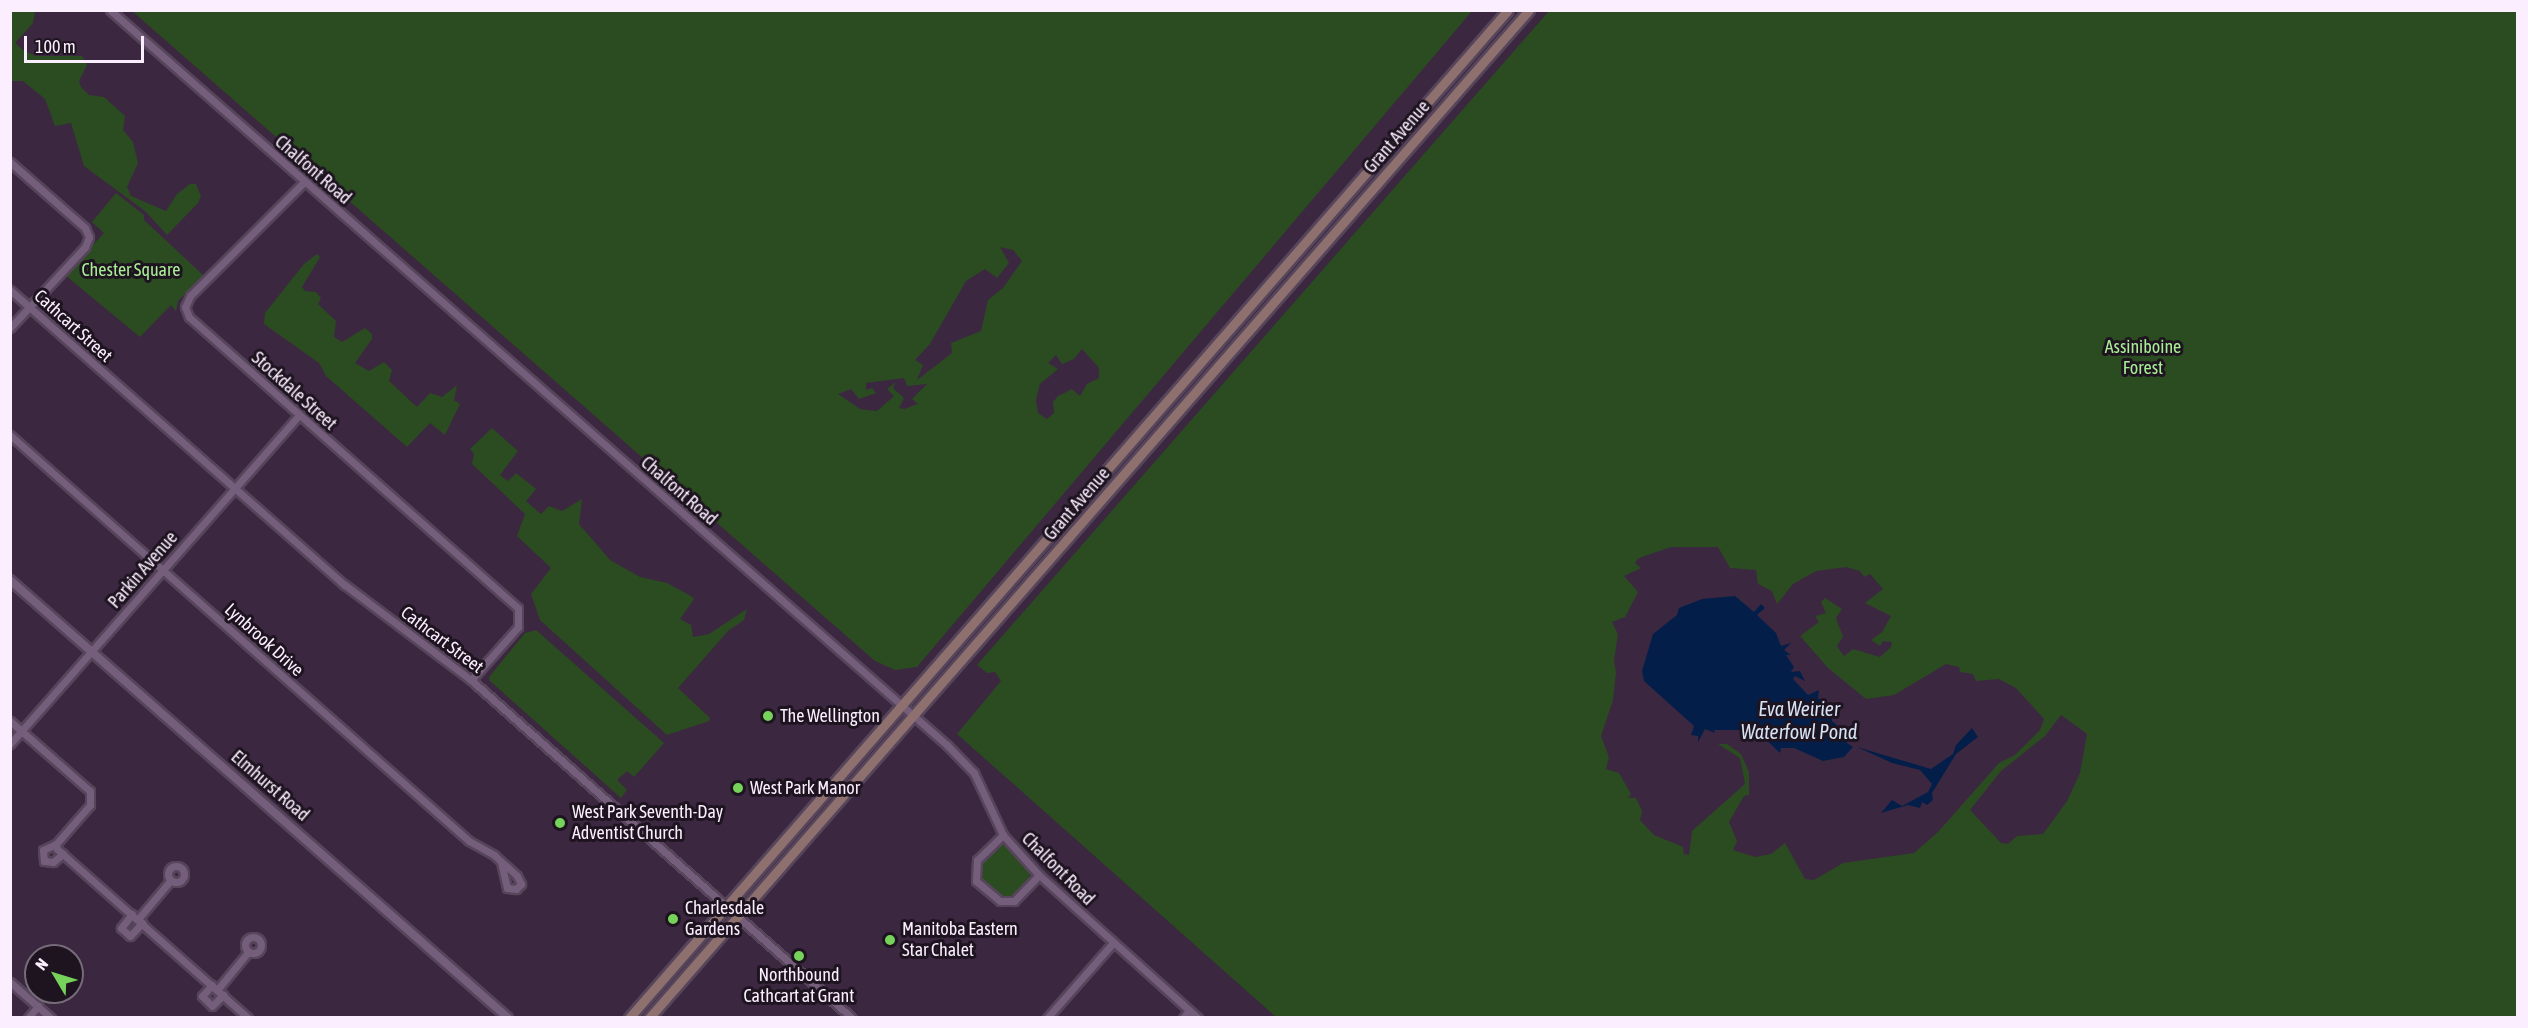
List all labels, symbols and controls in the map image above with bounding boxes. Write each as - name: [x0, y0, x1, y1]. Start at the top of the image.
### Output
- scale bar: [27, 24, 147, 62]
- text: 100 m: [35, 36, 76, 57]
- street label: Grant Avenue: [1360, 96, 1434, 178]
- street label: Chalfont Road: [270, 131, 356, 209]
- park label: Chester Square: [82, 259, 180, 281]
- street label: Cathcart Street: [29, 285, 117, 367]
- park label: Assiniboine Forest: [2105, 337, 2181, 380]
- street label: Stockdale Street: [247, 347, 341, 435]
- street label: Chalfont Road: [636, 452, 722, 530]
- street label: Grant Avenue: [1040, 463, 1114, 545]
- street label: Parkin Avenue: [104, 527, 182, 613]
- street label: Lynbrook Drive: [220, 599, 308, 681]
- street label: Cathcart Street: [396, 602, 488, 678]
- water label: Eva Weirier Waterfowl Pond: [1741, 697, 1857, 744]
- place label: The Wellington: [780, 705, 880, 727]
- marker: The Wellington: [761, 709, 775, 723]
- street label: Elmhurst Road: [227, 746, 313, 826]
- place label: West Park Manor: [750, 777, 860, 799]
- marker: West Park Manor: [731, 781, 745, 795]
- place label: West Park Seventh-Day Adventist Church: [572, 802, 723, 844]
- marker: West Park Seventh-Day Adventist Church: [553, 816, 567, 830]
- street label: Chalfont Road: [1017, 828, 1099, 910]
- place label: Charlesdale Gardens: [685, 898, 764, 940]
- marker: Charlesdale Gardens: [666, 912, 680, 926]
- place label: Manitoba Eastern Star Chalet: [902, 919, 1018, 962]
- marker: Manitoba Eastern Star Chalet: [883, 933, 897, 947]
- north arrow: [24, 944, 84, 1004]
- marker: Northbound Cathcart at Grant: [792, 949, 806, 963]
- text: N: [31, 955, 51, 973]
- place label: Northbound Cathcart at Grant: [744, 965, 854, 1008]

